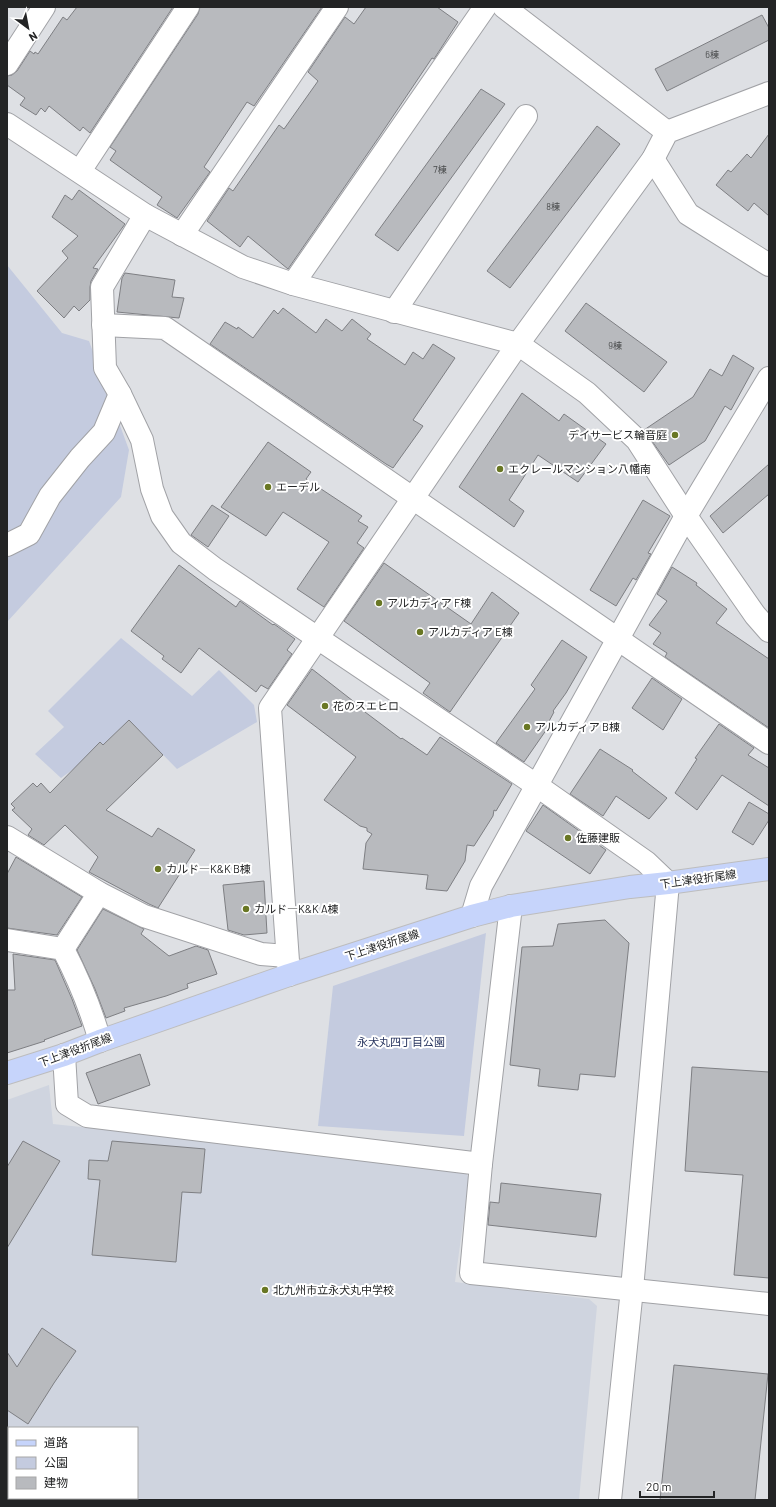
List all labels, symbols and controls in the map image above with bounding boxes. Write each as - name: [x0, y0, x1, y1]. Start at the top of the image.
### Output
- north arrow: [8, 8, 48, 48]
- text: N: [27, 29, 40, 44]
- house number: 6棟: [705, 49, 720, 60]
- house number: 7棟: [433, 164, 448, 175]
- house number: 8棟: [546, 201, 561, 212]
- house number: 9棟: [608, 340, 623, 351]
- place label: デイサービス輪音庭: [568, 428, 667, 441]
- marker: デイサービス輪音庭: [670, 430, 680, 440]
- place label: エクレールマンション八幡南: [508, 462, 651, 475]
- marker: エクレールマンション八幡南: [495, 464, 505, 474]
- place label: エーデル: [276, 480, 320, 493]
- marker: エーデル: [263, 482, 273, 492]
- place label: アルカディア F棟: [387, 596, 471, 609]
- marker: アルカディア F棟: [374, 598, 384, 608]
- place label: アルカディア E棟: [428, 625, 513, 638]
- marker: アルカディア E棟: [415, 627, 425, 637]
- place label: 花のスエヒロ: [333, 699, 399, 712]
- marker: 花のスエヒロ: [320, 701, 330, 711]
- place label: アルカディア B棟: [535, 720, 620, 733]
- marker: アルカディア B棟: [522, 722, 532, 732]
- place label: 佐藤建販: [576, 831, 620, 844]
- marker: 佐藤建販: [563, 833, 573, 843]
- place label: カルド―K&K B棟: [166, 862, 251, 875]
- marker: カルド―K&K B棟: [153, 864, 163, 874]
- street label: 下上津役折尾線: [659, 867, 737, 890]
- place label: カルド―K&K A棟: [254, 902, 339, 915]
- marker: カルド―K&K A棟: [241, 904, 251, 914]
- street label: 下上津役折尾線: [343, 926, 420, 963]
- street label: 下上津役折尾線: [36, 1030, 113, 1069]
- park label: 永犬丸四丁目公園: [357, 1035, 445, 1048]
- place label: 北九州市立永犬丸中学校: [273, 1283, 394, 1296]
- marker: 北九州市立永犬丸中学校: [260, 1285, 270, 1295]
- legend: [8, 1427, 138, 1499]
- text: 道路: [44, 1435, 68, 1449]
- text: 公園: [44, 1455, 68, 1469]
- scale bar: [640, 1473, 714, 1499]
- text: 建物: [44, 1475, 68, 1489]
- text: 20 m: [646, 1479, 672, 1493]

